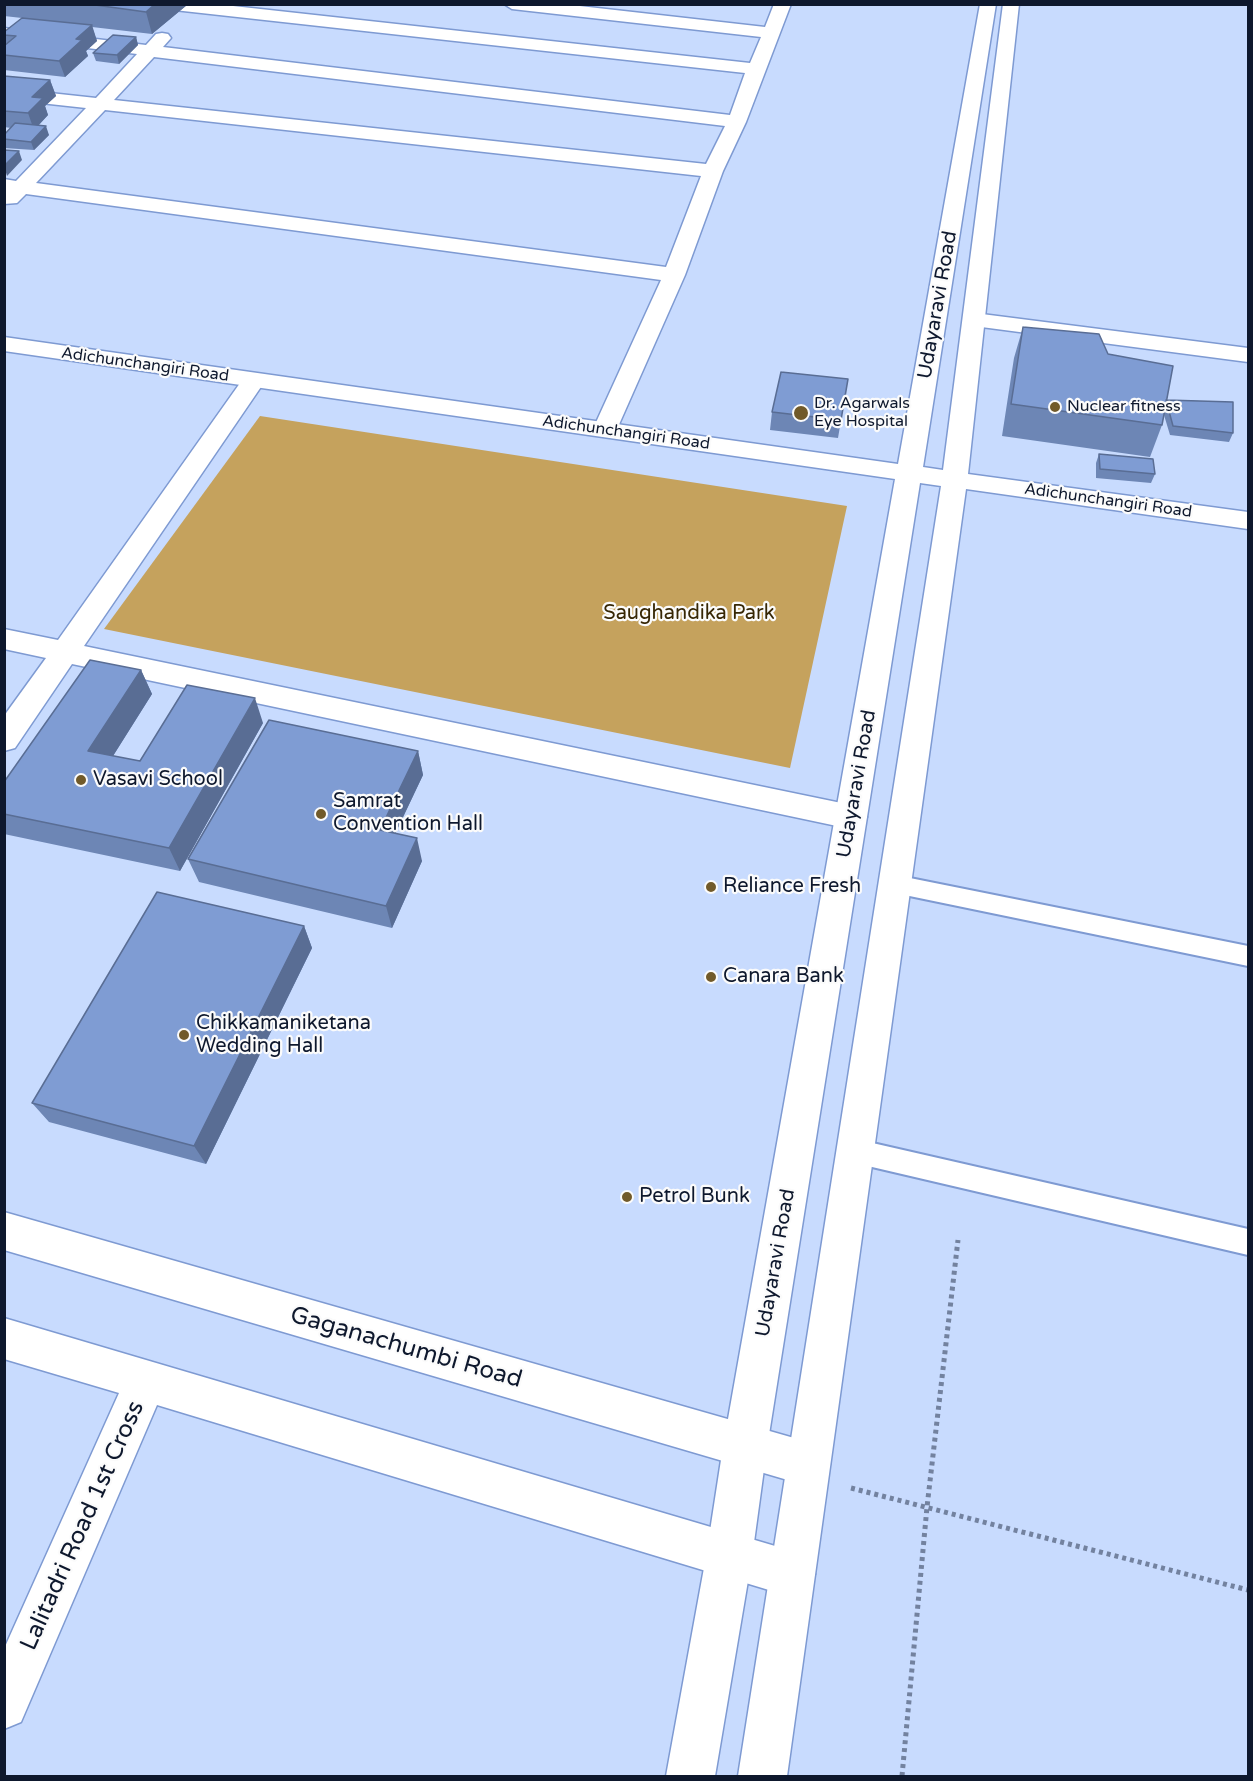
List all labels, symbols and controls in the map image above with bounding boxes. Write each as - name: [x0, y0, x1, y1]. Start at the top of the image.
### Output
- street label: Udayaravi Road: [913, 229, 963, 381]
- street label: Adichunchangiri Road: [60, 344, 230, 386]
- place label: Dr. Agarwals Eye Hospital: [814, 394, 910, 432]
- place label: Nuclear fitness: [1067, 397, 1181, 417]
- marker: Nuclear fitness: [1048, 400, 1062, 414]
- marker: Dr. Agarwals Eye Hospital: [792, 404, 810, 422]
- street label: Adichunchangiri Road: [541, 412, 711, 454]
- street label: Adichunchangiri Road: [1023, 480, 1193, 522]
- park label: Saughandika Park: [603, 602, 775, 626]
- street label: Udayaravi Road: [832, 708, 882, 860]
- place label: Vasavi School: [93, 768, 223, 792]
- marker: Vasavi School: [74, 773, 88, 787]
- place label: Samrat Convention Hall: [333, 790, 483, 837]
- marker: Samrat Convention Hall: [314, 807, 328, 821]
- place label: Reliance Fresh: [723, 875, 861, 899]
- marker: Reliance Fresh: [704, 880, 718, 894]
- place label: Canara Bank: [723, 965, 844, 989]
- marker: Canara Bank: [704, 970, 718, 984]
- place label: Chikkamaniketana Wedding Hall: [196, 1012, 371, 1059]
- marker: Chikkamaniketana Wedding Hall: [177, 1028, 191, 1042]
- place label: Petrol Bunk: [639, 1185, 750, 1209]
- street label: Udayaravi Road: [751, 1187, 801, 1339]
- marker: Petrol Bunk: [620, 1190, 634, 1204]
- street label: Gaganachumbi Road: [287, 1301, 525, 1395]
- street label: Lalitadri Road 1st Cross: [15, 1397, 151, 1655]

